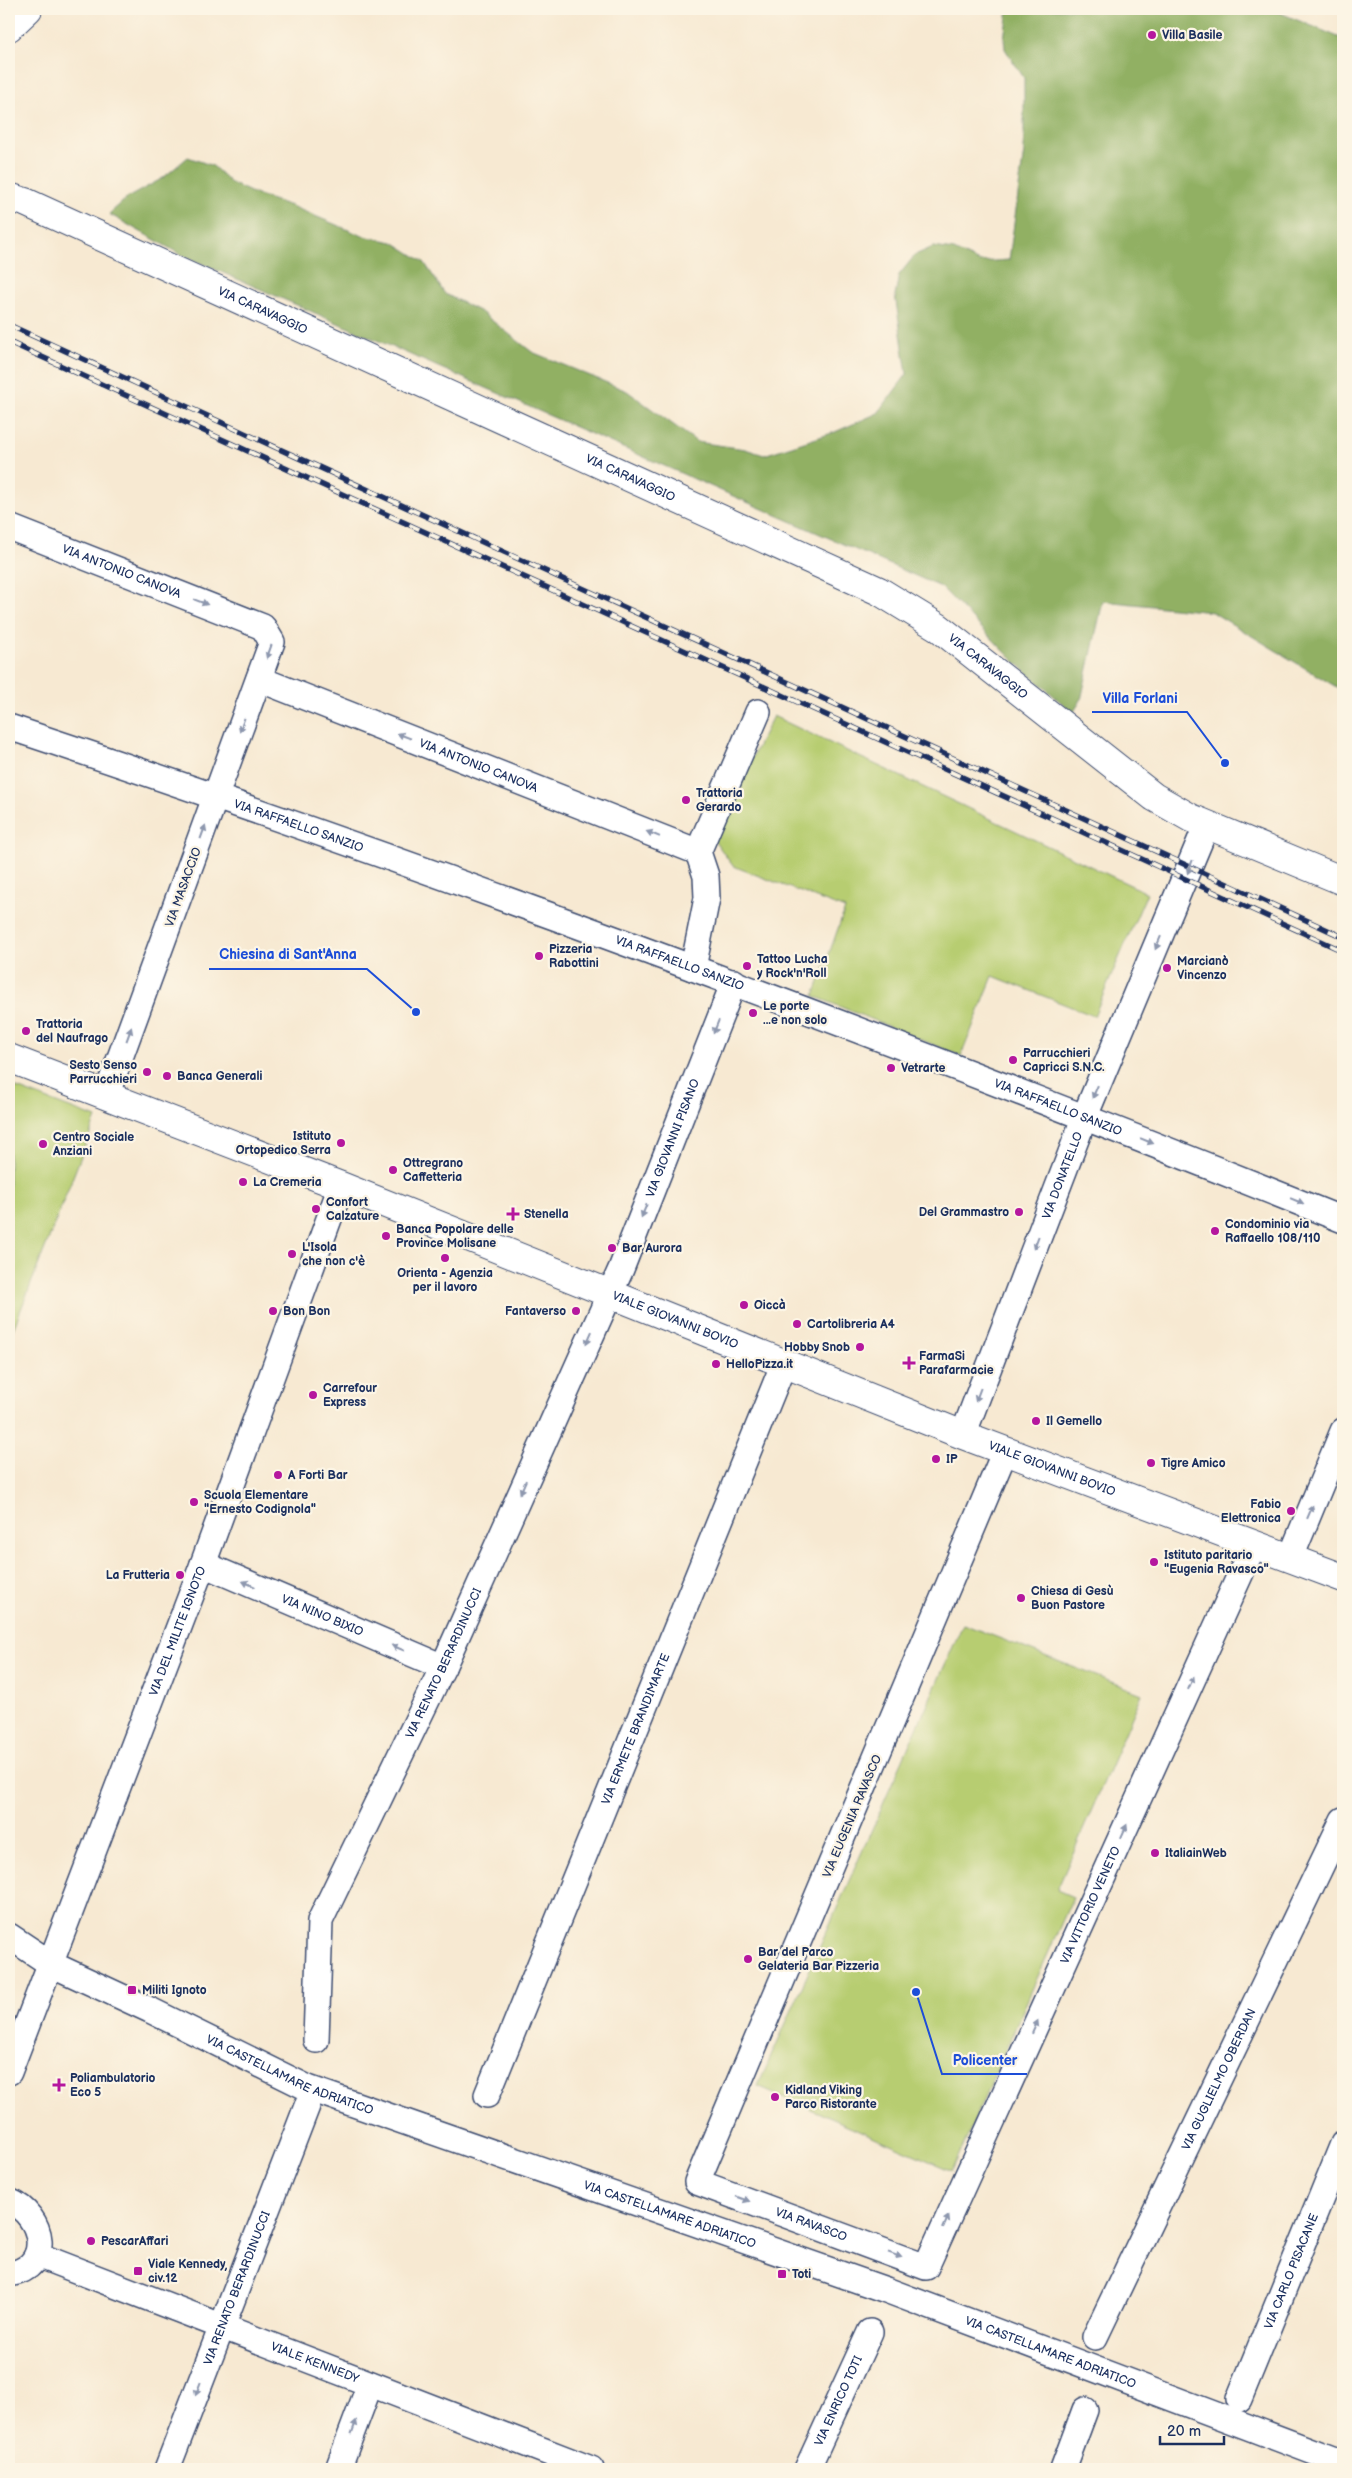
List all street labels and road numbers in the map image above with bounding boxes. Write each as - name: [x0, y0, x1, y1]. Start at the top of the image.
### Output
- street label: VIA CARAVAGGIO: [215, 284, 310, 338]
- street label: VIA CARAVAGGIO: [583, 451, 677, 505]
- street label: VIA ANTONIO CANOVA: [60, 542, 184, 602]
- street label: VIA CARAVAGGIO: [945, 631, 1030, 703]
- street label: VIA ANTONIO CANOVA: [417, 736, 541, 796]
- street label: VIA RAFFAELLO SANZIO: [232, 797, 365, 856]
- street label: VIA MASACCIO: [162, 845, 205, 929]
- street label: VIA RAFFAELLO SANZIO: [613, 933, 746, 994]
- street label: VIA RAFFAELLO SANZIO: [992, 1076, 1124, 1139]
- street label: VIA GIOVANNI PISANO: [643, 1077, 703, 1200]
- street label: VIA DONATELLO: [1039, 1130, 1086, 1221]
- street label: VIALE GIOVANNI BOVIO: [610, 1288, 740, 1352]
- street label: VIALE GIOVANNI BOVIO: [986, 1438, 1118, 1500]
- street label: VIA DEL MILITE IGNOTO: [146, 1564, 209, 1698]
- street label: VIA RENATO BERARDINUCCI: [403, 1586, 485, 1741]
- street label: VIA NINO BIXIO: [279, 1592, 365, 1640]
- street label: VIA ERMETE BRANDIMARTE: [599, 1651, 673, 1807]
- street label: VIA EUGENIA RAVASCO: [820, 1752, 885, 1880]
- street label: VIA VITTORIO VENETO: [1057, 1844, 1124, 1966]
- street label: VIA GUGLIELMO OBERDAN: [1179, 2006, 1260, 2153]
- street label: VIA CASTELLAMARE ADRIATICO: [203, 2032, 375, 2118]
- street label: VIA CASTELLAMARE ADRIATICO: [581, 2178, 758, 2252]
- street label: VIA RAVASCO: [773, 2205, 849, 2245]
- street label: VIA RENATO BERARDINUCCI: [201, 2209, 274, 2367]
- street label: VIA CARLO PISACANE: [1261, 2211, 1322, 2331]
- street label: VIA CASTELLAMARE ADRIATICO: [963, 2314, 1138, 2392]
- street label: VIALE KENNEDY: [268, 2339, 362, 2387]
- street label: VIA ENRICO TOTI: [812, 2353, 866, 2449]

